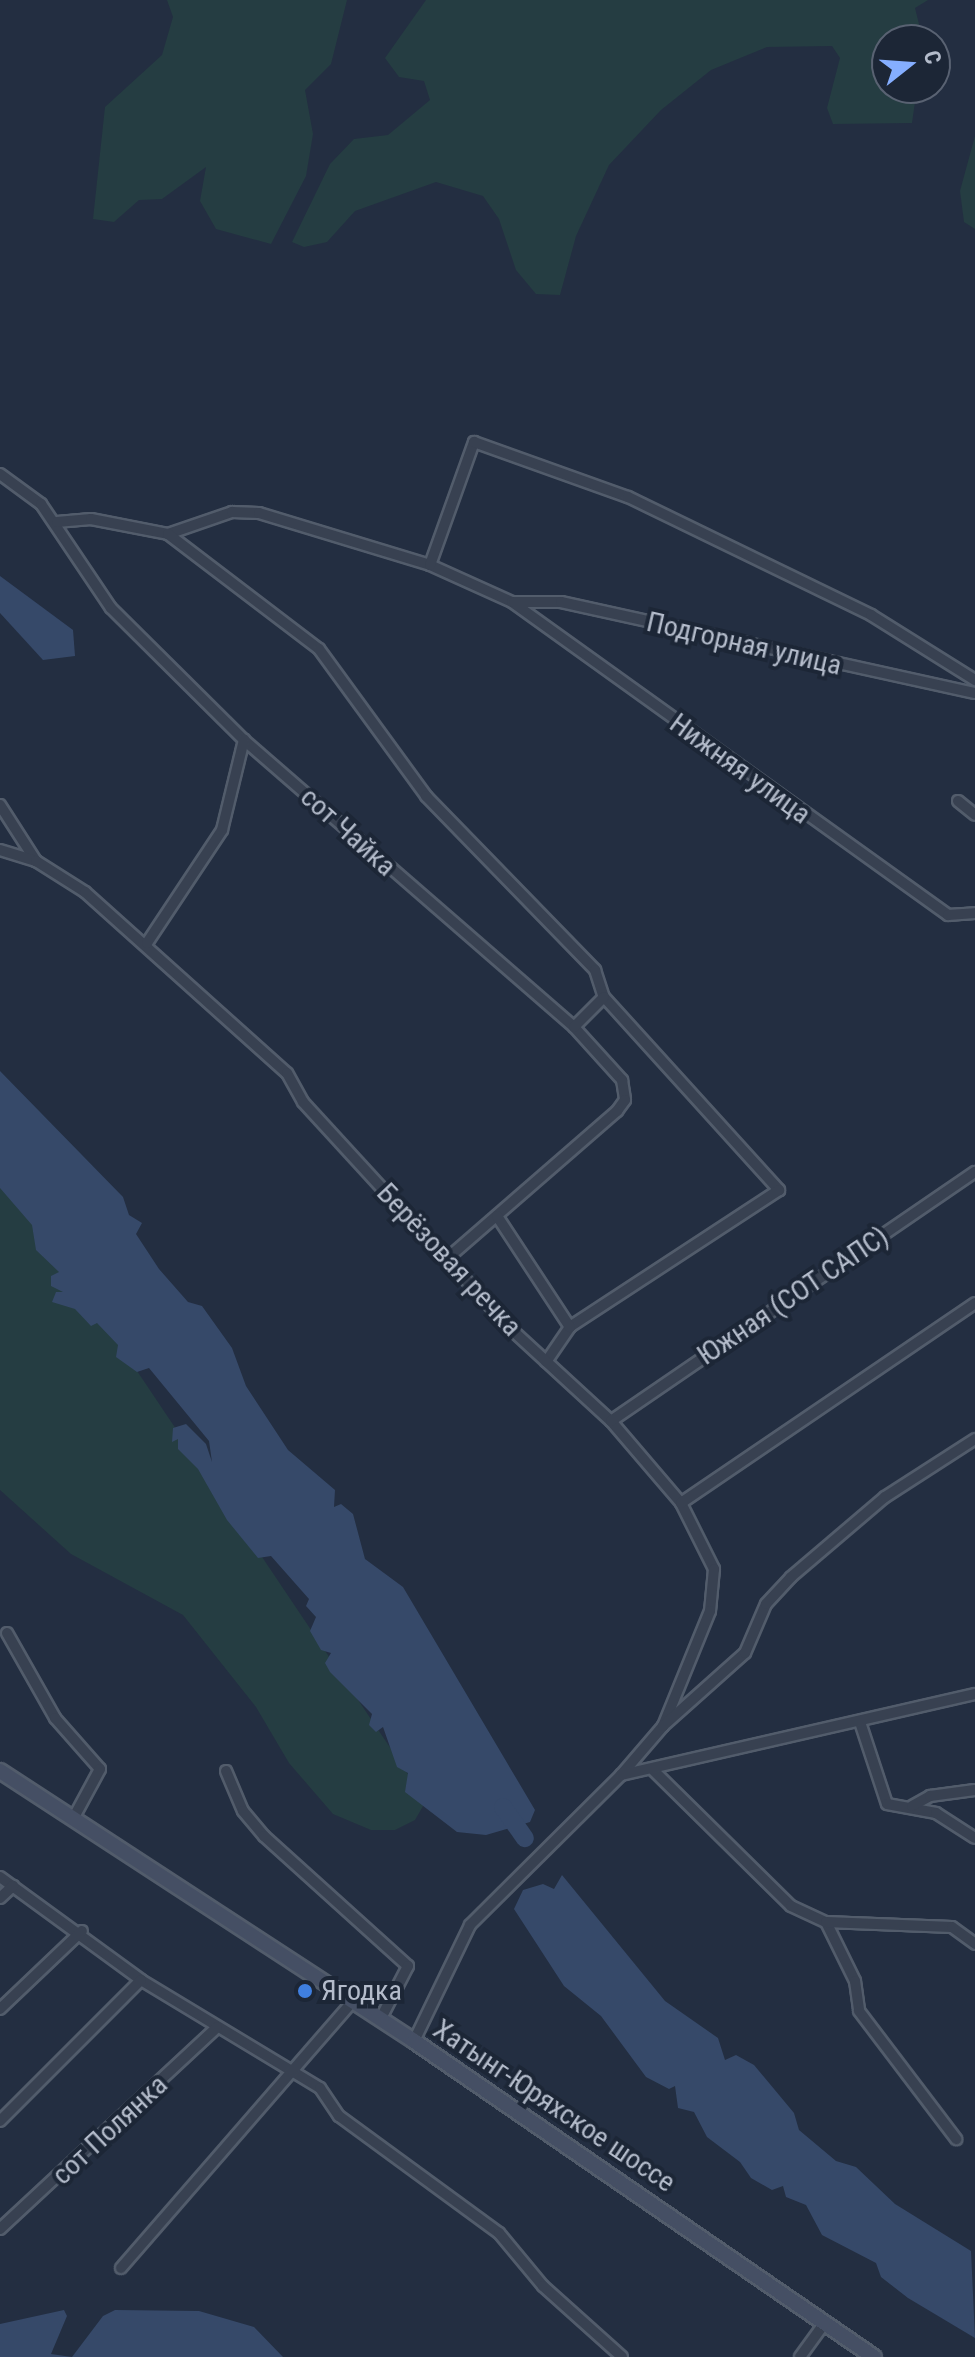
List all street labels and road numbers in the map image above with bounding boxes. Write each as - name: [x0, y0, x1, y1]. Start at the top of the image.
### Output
- street label: Подгорная улица: [643, 605, 845, 683]
- street label: Нижняя улица: [663, 707, 817, 831]
- street label: сот Чайка: [294, 781, 402, 883]
- street label: Берёзовая речка: [370, 1177, 528, 1343]
- street label: Южная (СОТ САПС): [691, 1220, 895, 1372]
- street label: Хатынг-Юряхское шоссе: [427, 2013, 681, 2199]
- street label: сот Полянка: [45, 2068, 175, 2192]

